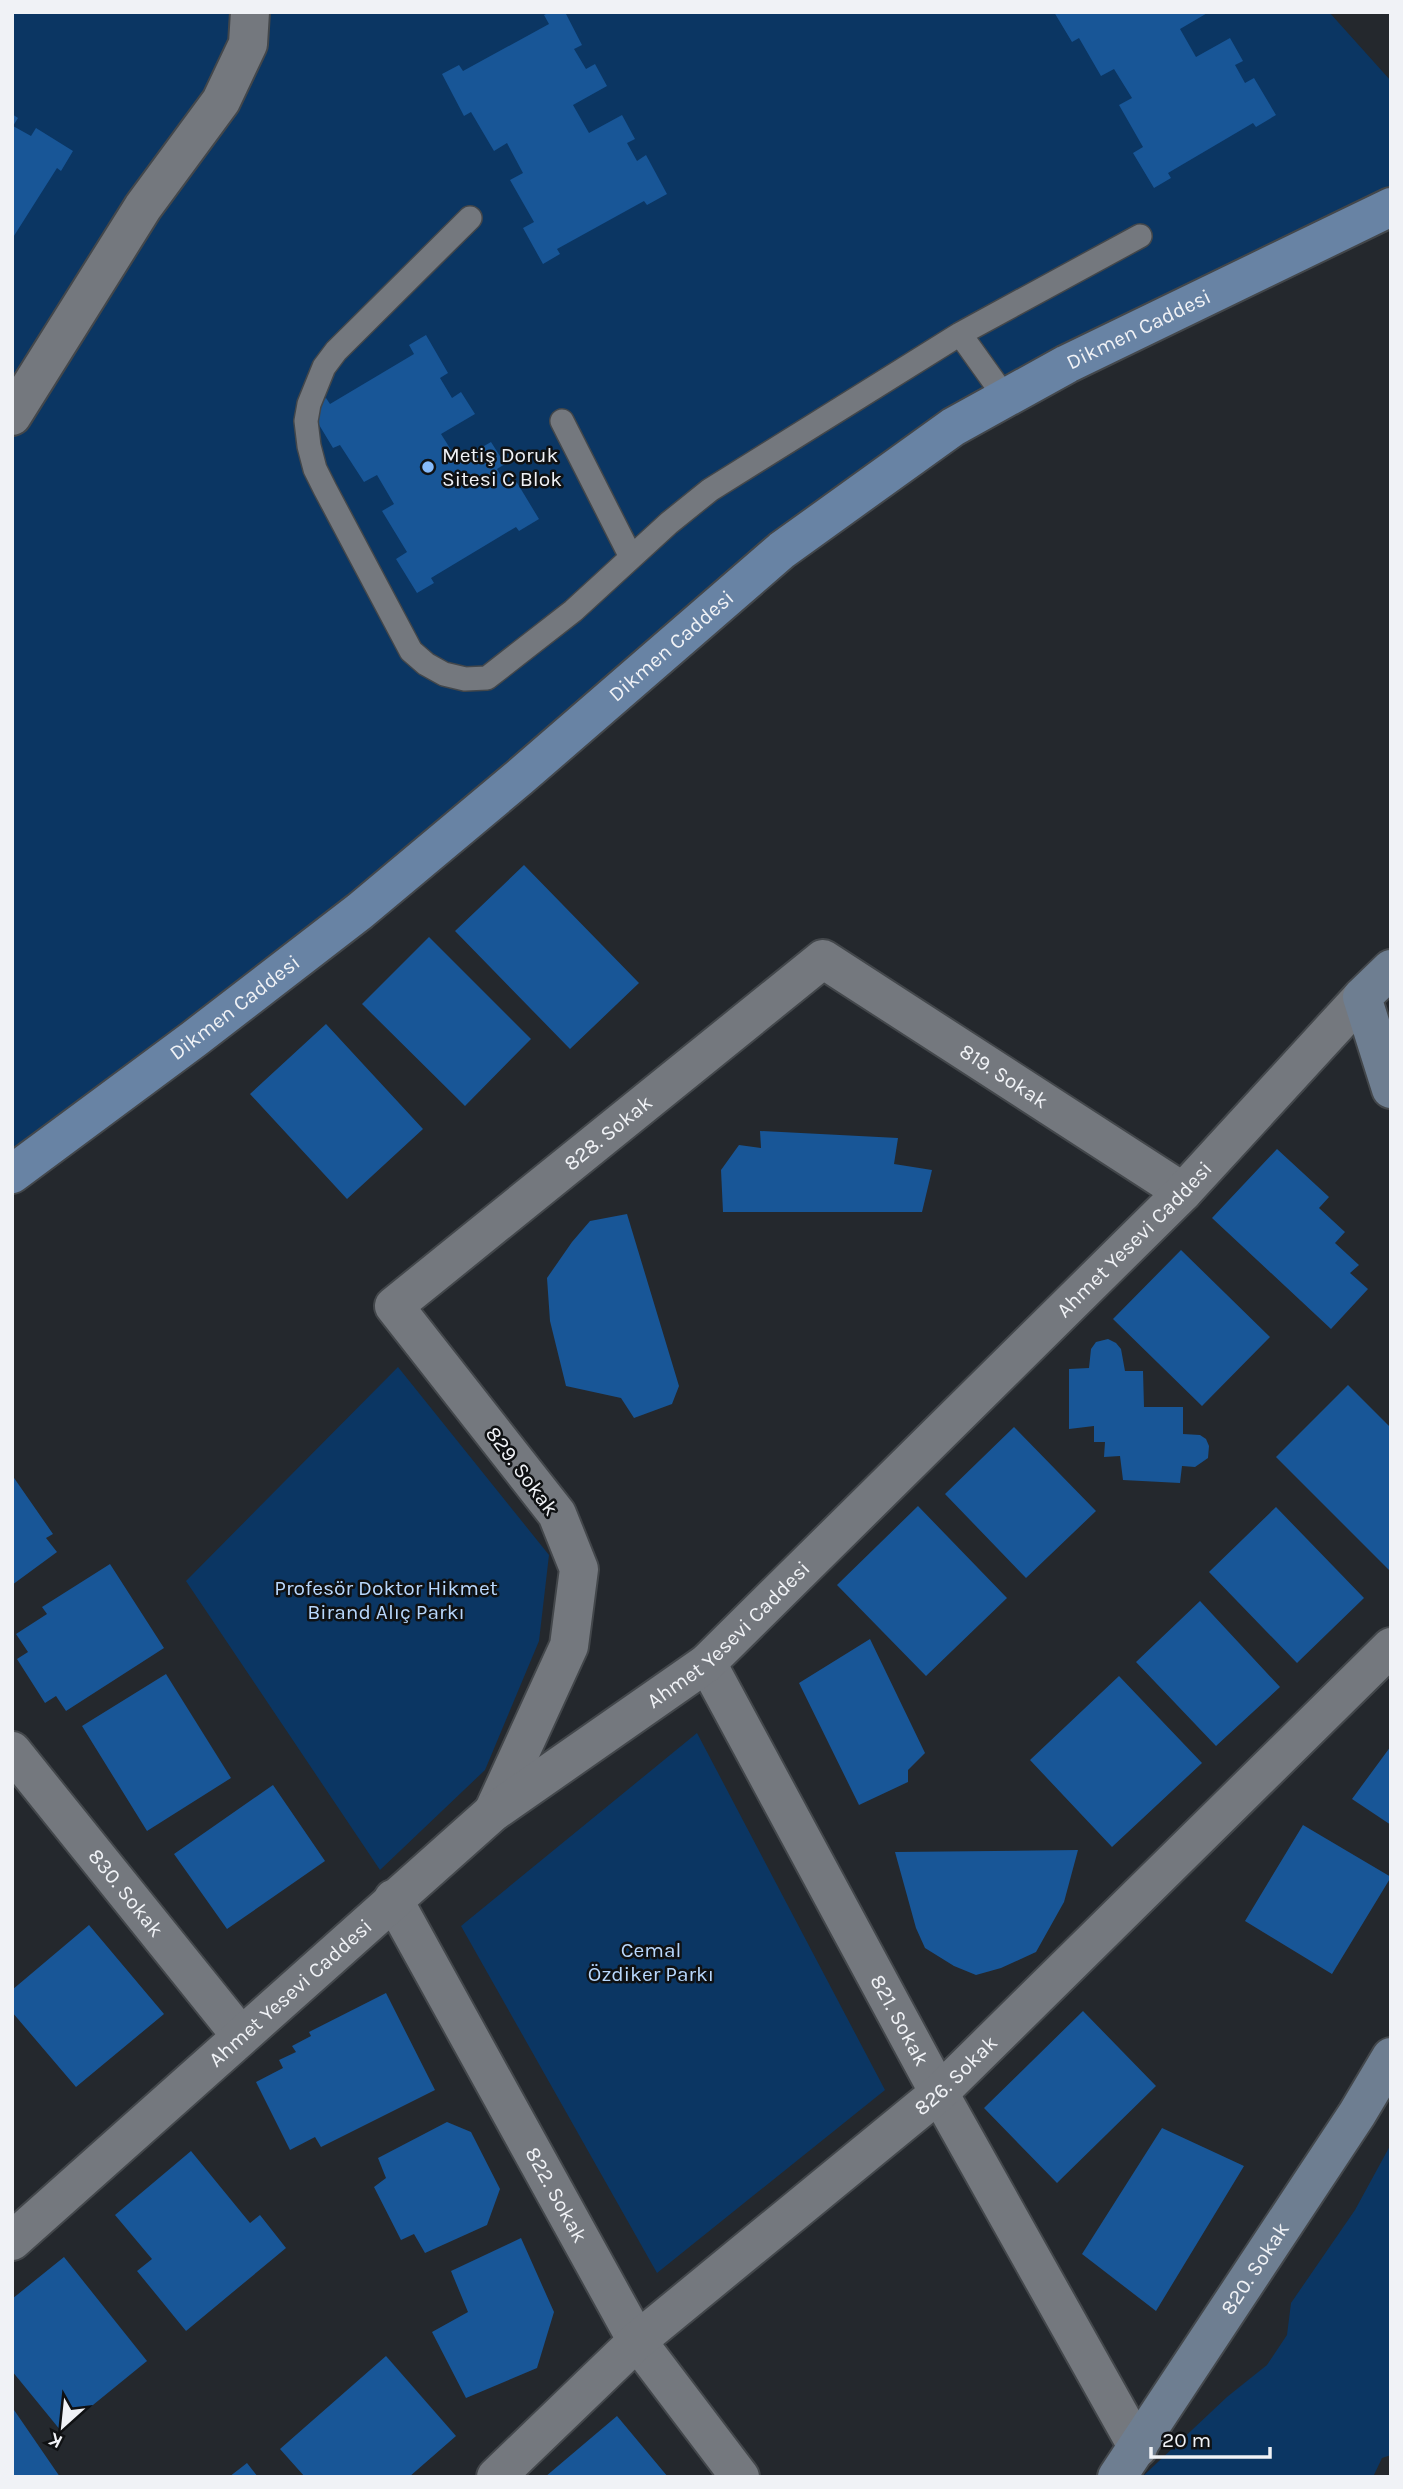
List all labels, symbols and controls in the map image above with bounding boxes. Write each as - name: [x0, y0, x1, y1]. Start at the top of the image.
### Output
- street label: Dikmen Caddesi: [1062, 284, 1215, 374]
- place label: Metiş Doruk Sitesi C Blok: [442, 443, 562, 491]
- marker: Metiş Doruk Sitesi C Blok: [420, 459, 436, 475]
- street label: Dikmen Caddesi: [604, 585, 739, 707]
- street label: Dikmen Caddesi: [165, 950, 304, 1065]
- street label: 819. Sokak: [955, 1039, 1053, 1113]
- street label: 828. Sokak: [559, 1090, 657, 1176]
- street label: Ahmet Yesevi Caddesi: [1052, 1156, 1217, 1322]
- street label: 829. Sokak: [481, 1422, 563, 1520]
- street label: Ahmet Yesevi Caddesi: [642, 1556, 815, 1713]
- park label: Profesör Doktor Hikmet Birand Alıç Parkı: [274, 1576, 498, 1624]
- street label: 830. Sokak: [83, 1844, 169, 1942]
- street label: Ahmet Yesevi Caddesi: [204, 1914, 377, 2072]
- park label: Cemal Özdiker Parkı: [588, 1938, 714, 1986]
- street label: 821. Sokak: [865, 1971, 934, 2070]
- street label: 826. Sokak: [909, 2030, 1002, 2120]
- street label: 822. Sokak: [520, 2143, 592, 2247]
- street label: 820. Sokak: [1216, 2218, 1294, 2319]
- north arrow: [28, 2391, 98, 2461]
- scale bar: [1151, 2416, 1270, 2460]
- text: K: [45, 2427, 66, 2453]
- text: 20 m: [1162, 2428, 1211, 2452]

